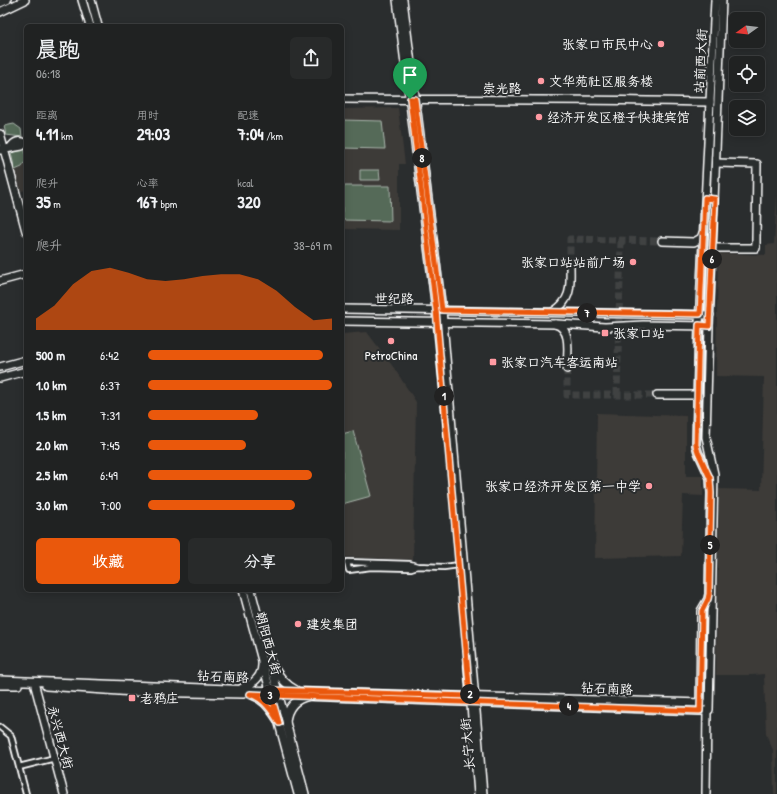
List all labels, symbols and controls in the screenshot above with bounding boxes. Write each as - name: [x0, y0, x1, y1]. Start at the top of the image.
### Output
- north arrow: [729, 12, 765, 48]
- map controls: [729, 12, 765, 136]
- street label: 站前西大街: [689, 28, 711, 94]
- text: 晨跑: [36, 34, 80, 64]
- place label: 张家口市民中心: [562, 35, 653, 53]
- button: share: [290, 37, 332, 79]
- marker: 张家口市民中心: [656, 39, 666, 49]
- button: locate: [729, 56, 765, 92]
- pin: [393, 58, 427, 99]
- text: 06:18: [36, 64, 60, 82]
- icon: arrive: [399, 64, 421, 86]
- place label: 文华苑社区服务楼: [549, 72, 653, 90]
- marker: 文华苑社区服务楼: [536, 76, 546, 86]
- street label: 崇光路: [482, 79, 522, 97]
- button: layers: [729, 100, 765, 136]
- text: 距离: [36, 108, 58, 122]
- text: 用时: [137, 108, 159, 122]
- text: 配速: [237, 108, 259, 122]
- place label: 经济开发区橙子快捷宾馆: [547, 108, 690, 126]
- marker: 经济开发区橙子快捷宾馆: [534, 112, 544, 122]
- text: 4.11: [36, 122, 58, 145]
- text: 29:03: [137, 122, 170, 145]
- text: 7:04: [237, 122, 264, 145]
- text: km: [58, 129, 73, 143]
- text: /km: [264, 129, 283, 143]
- pin: 8: [412, 148, 432, 168]
- text: 8: [420, 151, 424, 165]
- text: 爬升: [36, 176, 58, 190]
- text: 心率: [137, 176, 159, 190]
- text: kcal: [237, 176, 253, 190]
- text: 35: [36, 190, 51, 213]
- text: 167: [137, 190, 158, 213]
- text: 320: [237, 190, 261, 213]
- text: m: [51, 197, 61, 211]
- text: bpm: [158, 197, 177, 211]
- text: 爬升: [36, 236, 62, 254]
- text: 38–69 m: [293, 236, 332, 254]
- pin: 6: [702, 249, 722, 269]
- text: 6: [710, 252, 714, 266]
- place label: 张家口站站前广场: [521, 253, 625, 271]
- marker: 张家口站站前广场: [628, 257, 638, 267]
- street label: 世纪路: [374, 289, 414, 307]
- pin: 7: [577, 303, 597, 323]
- text: 7: [584, 306, 590, 320]
- place label: 张家口站: [613, 324, 665, 342]
- marker: 张家口站: [600, 328, 610, 338]
- marker: PetroChina: [386, 336, 396, 346]
- text: 500 m: [36, 346, 65, 364]
- text: 6:42: [100, 346, 119, 364]
- place label: PetroChina: [365, 346, 417, 364]
- place label: 张家口汽车客运南站: [501, 353, 618, 371]
- marker: 张家口汽车客运南站: [488, 357, 498, 367]
- text: 1.0 km: [36, 376, 67, 394]
- text: 6:37: [100, 376, 120, 394]
- pin: 1: [434, 386, 454, 406]
- text: 1: [442, 389, 446, 403]
- text: 1.5 km: [36, 406, 66, 424]
- text: 7:31: [100, 406, 120, 424]
- text: 2.0 km: [36, 436, 68, 454]
- text: 7:45: [100, 436, 120, 454]
- text: 2.5 km: [36, 466, 68, 484]
- text: 6:49: [100, 466, 118, 484]
- place label: 张家口经济开发区第一中学: [485, 477, 641, 495]
- marker: 张家口经济开发区第一中学: [644, 481, 654, 491]
- text: 3.0 km: [36, 496, 68, 514]
- text: 7:00: [100, 496, 121, 514]
- pin: 5: [700, 535, 720, 555]
- button: 收藏: [36, 538, 180, 584]
- button: 分享: [188, 538, 332, 584]
- text: 5: [708, 538, 712, 552]
- street label: 朝阳西大街: [252, 609, 286, 677]
- place label: 建发集团: [306, 615, 358, 633]
- marker: 建发集团: [293, 619, 303, 629]
- street label: 钻石南路: [197, 666, 249, 686]
- street label: 钻石南路: [581, 678, 633, 698]
- pin: 2: [460, 684, 480, 704]
- pin: 3: [260, 685, 280, 705]
- text: 2: [467, 687, 473, 701]
- text: 3: [268, 688, 272, 702]
- place label: 老鸦庄: [140, 689, 179, 707]
- marker: 老鸦庄: [127, 693, 137, 703]
- pin: 4: [559, 696, 579, 716]
- text: 4: [567, 699, 571, 713]
- street label: 永兴西大街: [44, 703, 78, 771]
- street label: 长宁大街: [456, 717, 478, 771]

